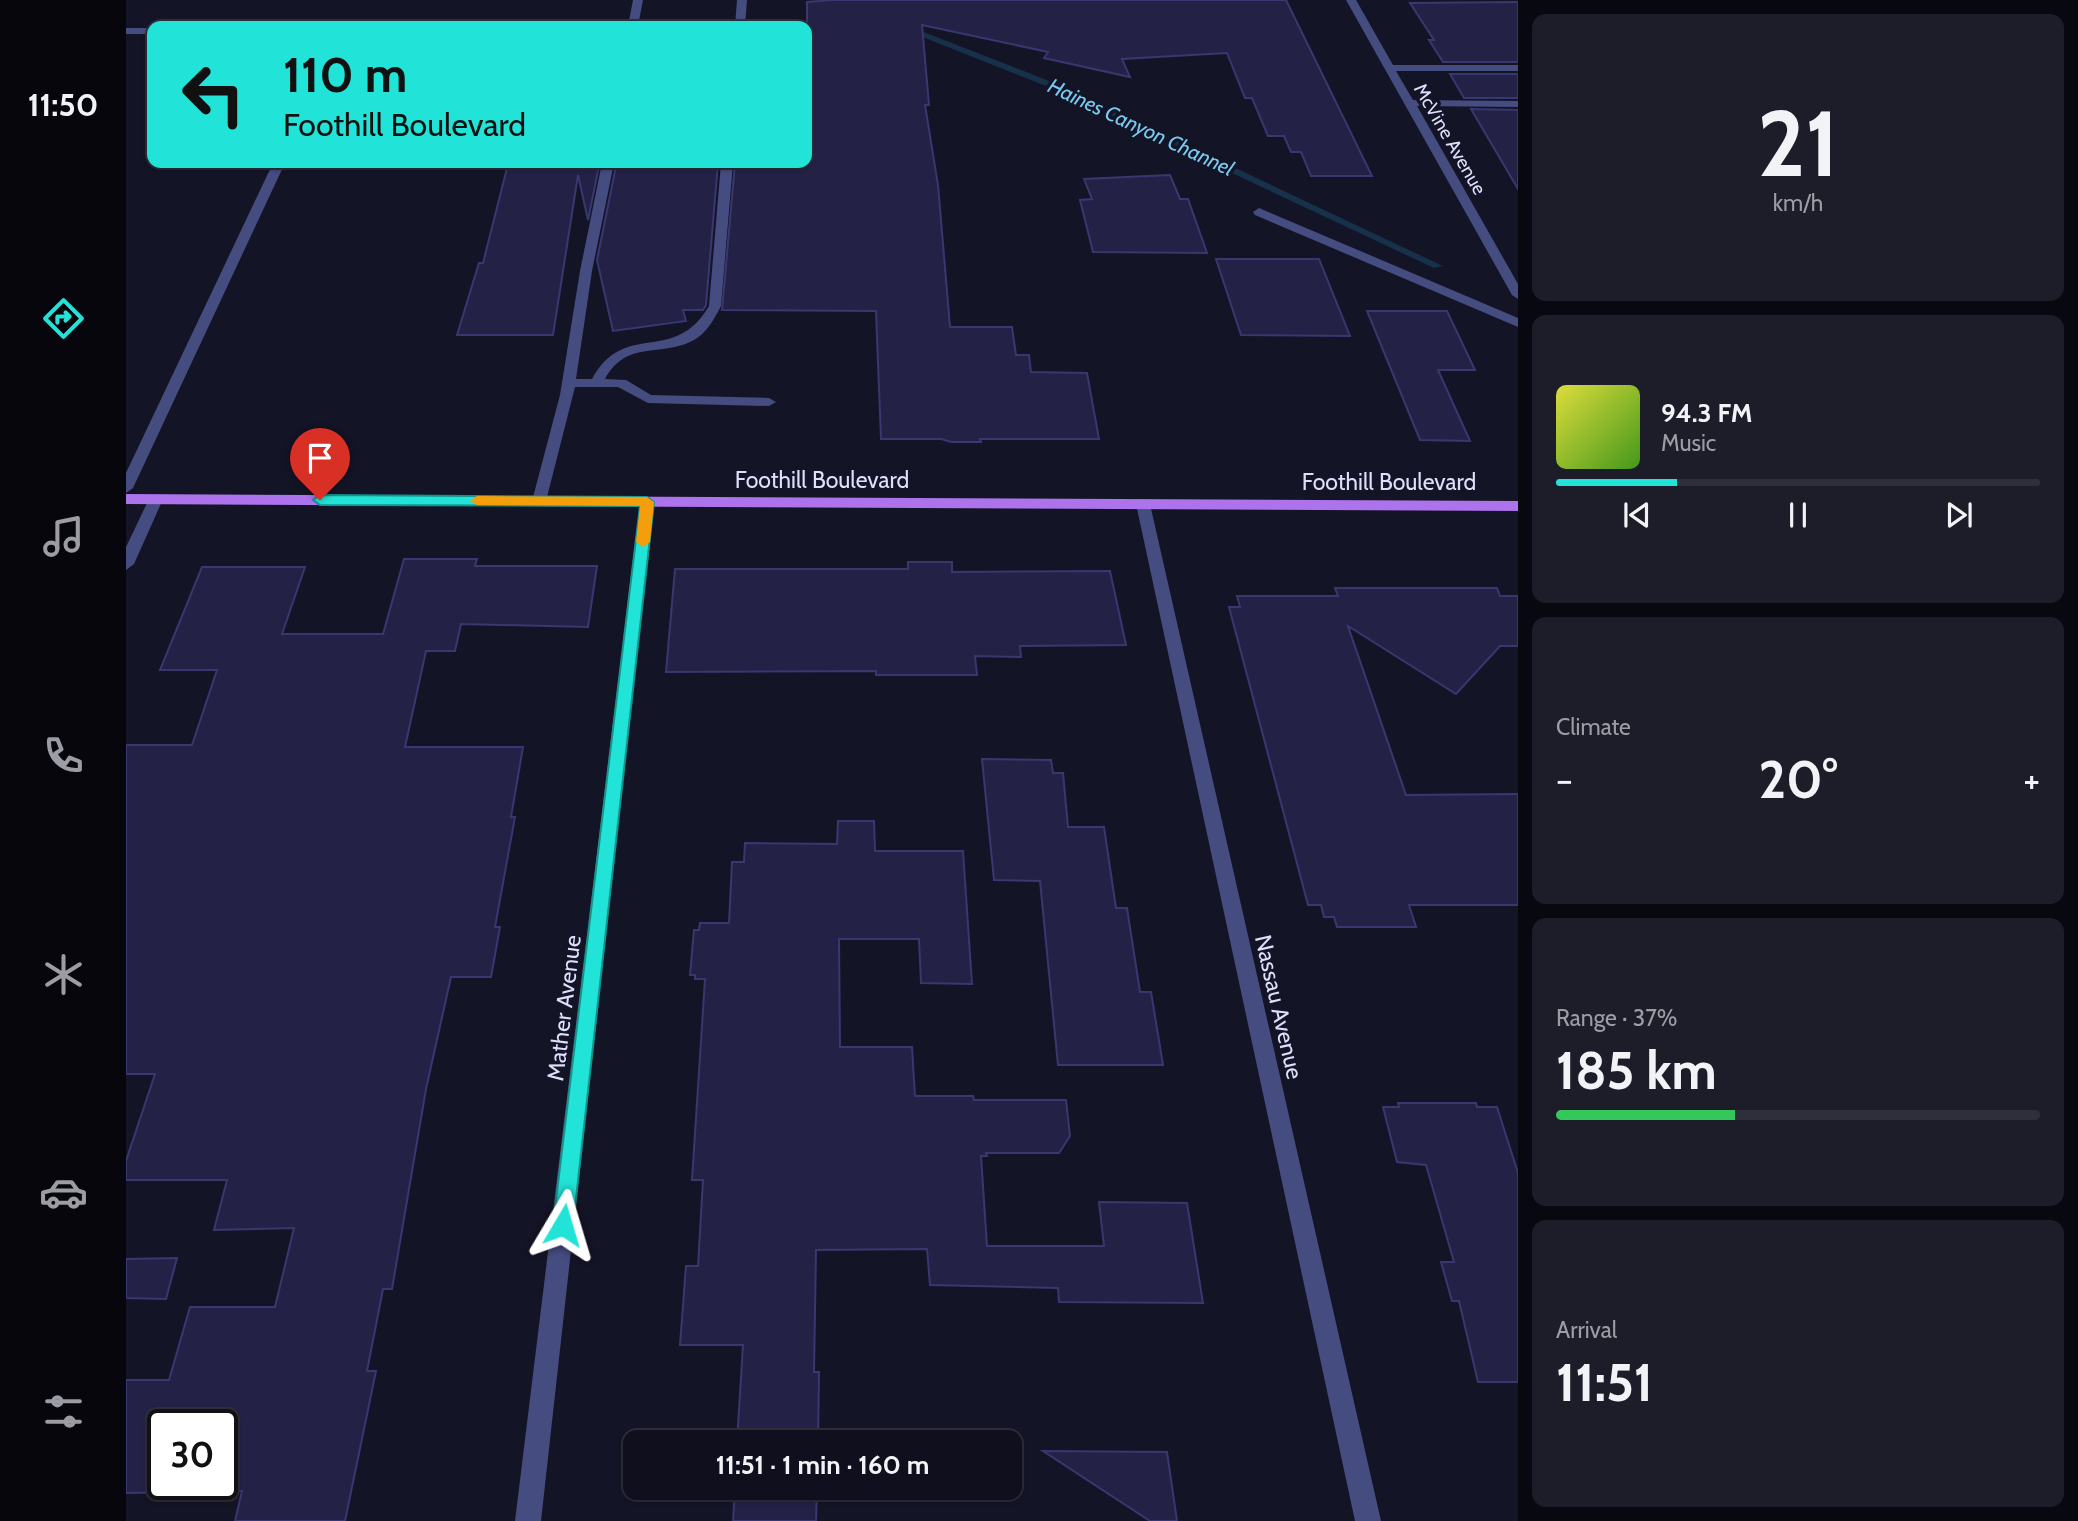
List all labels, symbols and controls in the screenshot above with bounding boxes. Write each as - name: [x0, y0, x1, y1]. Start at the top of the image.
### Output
- text: 110 m: [283, 45, 407, 104]
- icon: left: [168, 49, 259, 140]
- water label: Haines Canyon Channel: [1044, 73, 1238, 181]
- street label: McVine Avenue: [1409, 79, 1491, 199]
- text: 11:50: [28, 85, 98, 124]
- text: 21: [1757, 88, 1839, 199]
- text: Foothill Boulevard: [283, 105, 526, 144]
- text: km/h: [1773, 189, 1823, 217]
- icon: directions: [39, 294, 88, 343]
- text: 94.3 FM: [1661, 397, 1752, 429]
- pin: [290, 428, 350, 500]
- text: Music: [1661, 429, 1716, 457]
- icon: arrive: [301, 439, 339, 477]
- street label: Foothill Boulevard: [735, 466, 909, 494]
- street label: Foothill Boulevard: [1302, 468, 1476, 496]
- icon: previous: [1618, 496, 1656, 534]
- icon: pause: [1779, 496, 1817, 534]
- icon: next: [1940, 496, 1978, 534]
- icon: music: [39, 512, 88, 561]
- text: Climate: [1556, 713, 1631, 741]
- icon: phone: [39, 731, 88, 780]
- text: 20°: [1758, 748, 1838, 811]
- text: −: [1556, 756, 1573, 803]
- text: +: [2023, 756, 2040, 803]
- street label: Nassau Avenue: [1249, 932, 1309, 1082]
- street label: Mather Avenue: [541, 933, 587, 1083]
- icon: climate: [39, 950, 88, 999]
- text: Range · 37%: [1556, 1004, 1677, 1032]
- text: 185 km: [1556, 1039, 1717, 1102]
- icon: car: [39, 1168, 88, 1217]
- position arrow: [526, 1188, 600, 1262]
- text: Arrival: [1556, 1316, 1617, 1344]
- text: 11:51: [1556, 1351, 1653, 1414]
- icon: filters: [39, 1387, 88, 1436]
- speed limit sign: 30: [147, 1409, 238, 1500]
- text: 11:51 · 1 min · 160 m: [716, 1449, 929, 1481]

